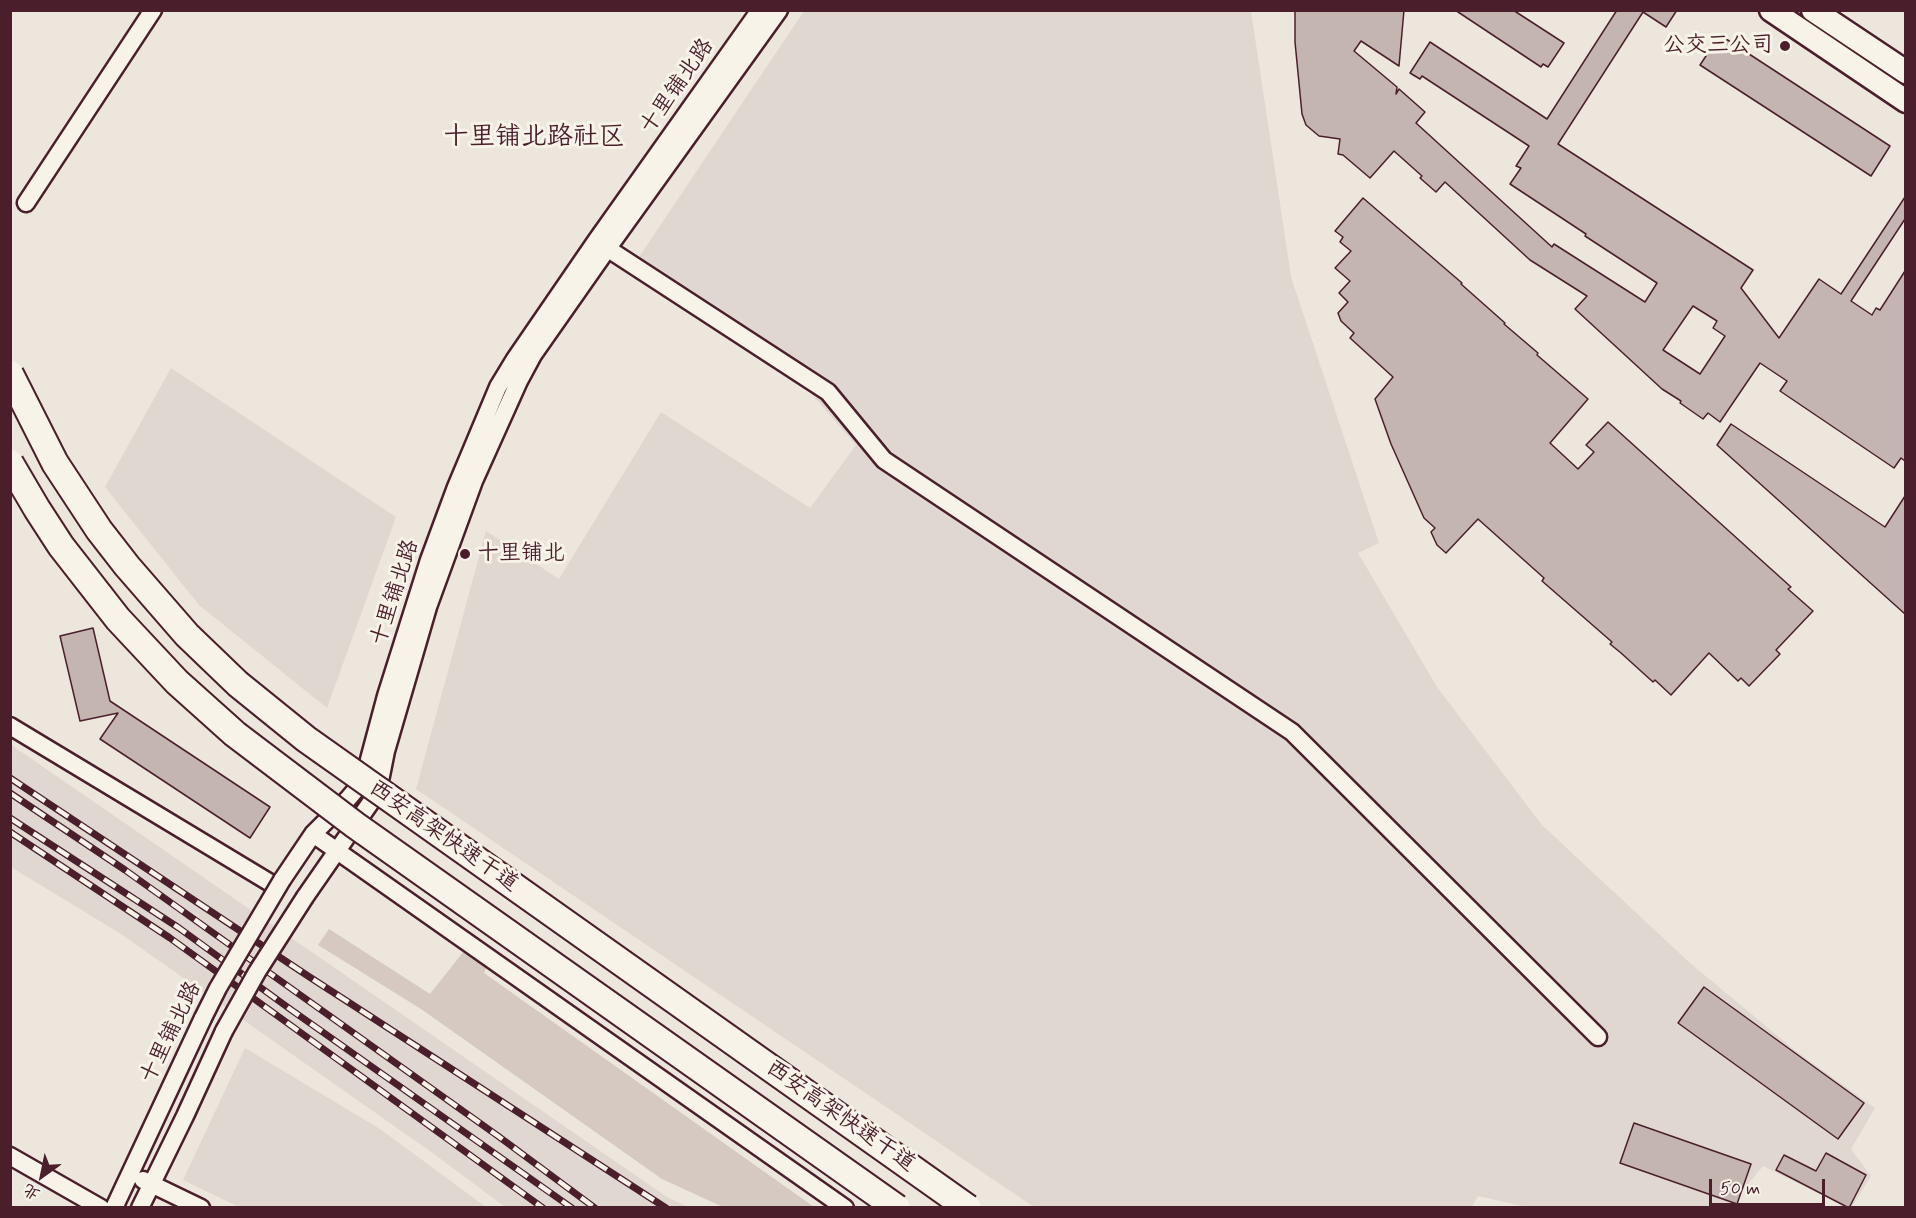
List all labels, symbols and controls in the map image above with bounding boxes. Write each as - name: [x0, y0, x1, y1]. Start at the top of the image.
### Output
- place label: 公交三公司: [1663, 33, 1773, 59]
- street label: 十里铺北路: [636, 34, 720, 140]
- marker: 公交三公司: [1778, 39, 1792, 53]
- district label: 十里铺北路社区: [443, 123, 625, 155]
- street label: 十里铺北路: [366, 537, 426, 649]
- place label: 十里铺北: [477, 541, 565, 567]
- marker: 十里铺北: [458, 547, 472, 561]
- street label: 西安高架快速干道: [363, 776, 523, 898]
- street label: 十里铺北路: [136, 978, 208, 1088]
- street label: 西安高架快速干道: [760, 1056, 920, 1178]
- north arrow: [12, 1146, 72, 1206]
- scale bar: [1712, 1167, 1828, 1205]
- text: 50 m: [1720, 1177, 1760, 1201]
- text: 北: [19, 1178, 44, 1205]

